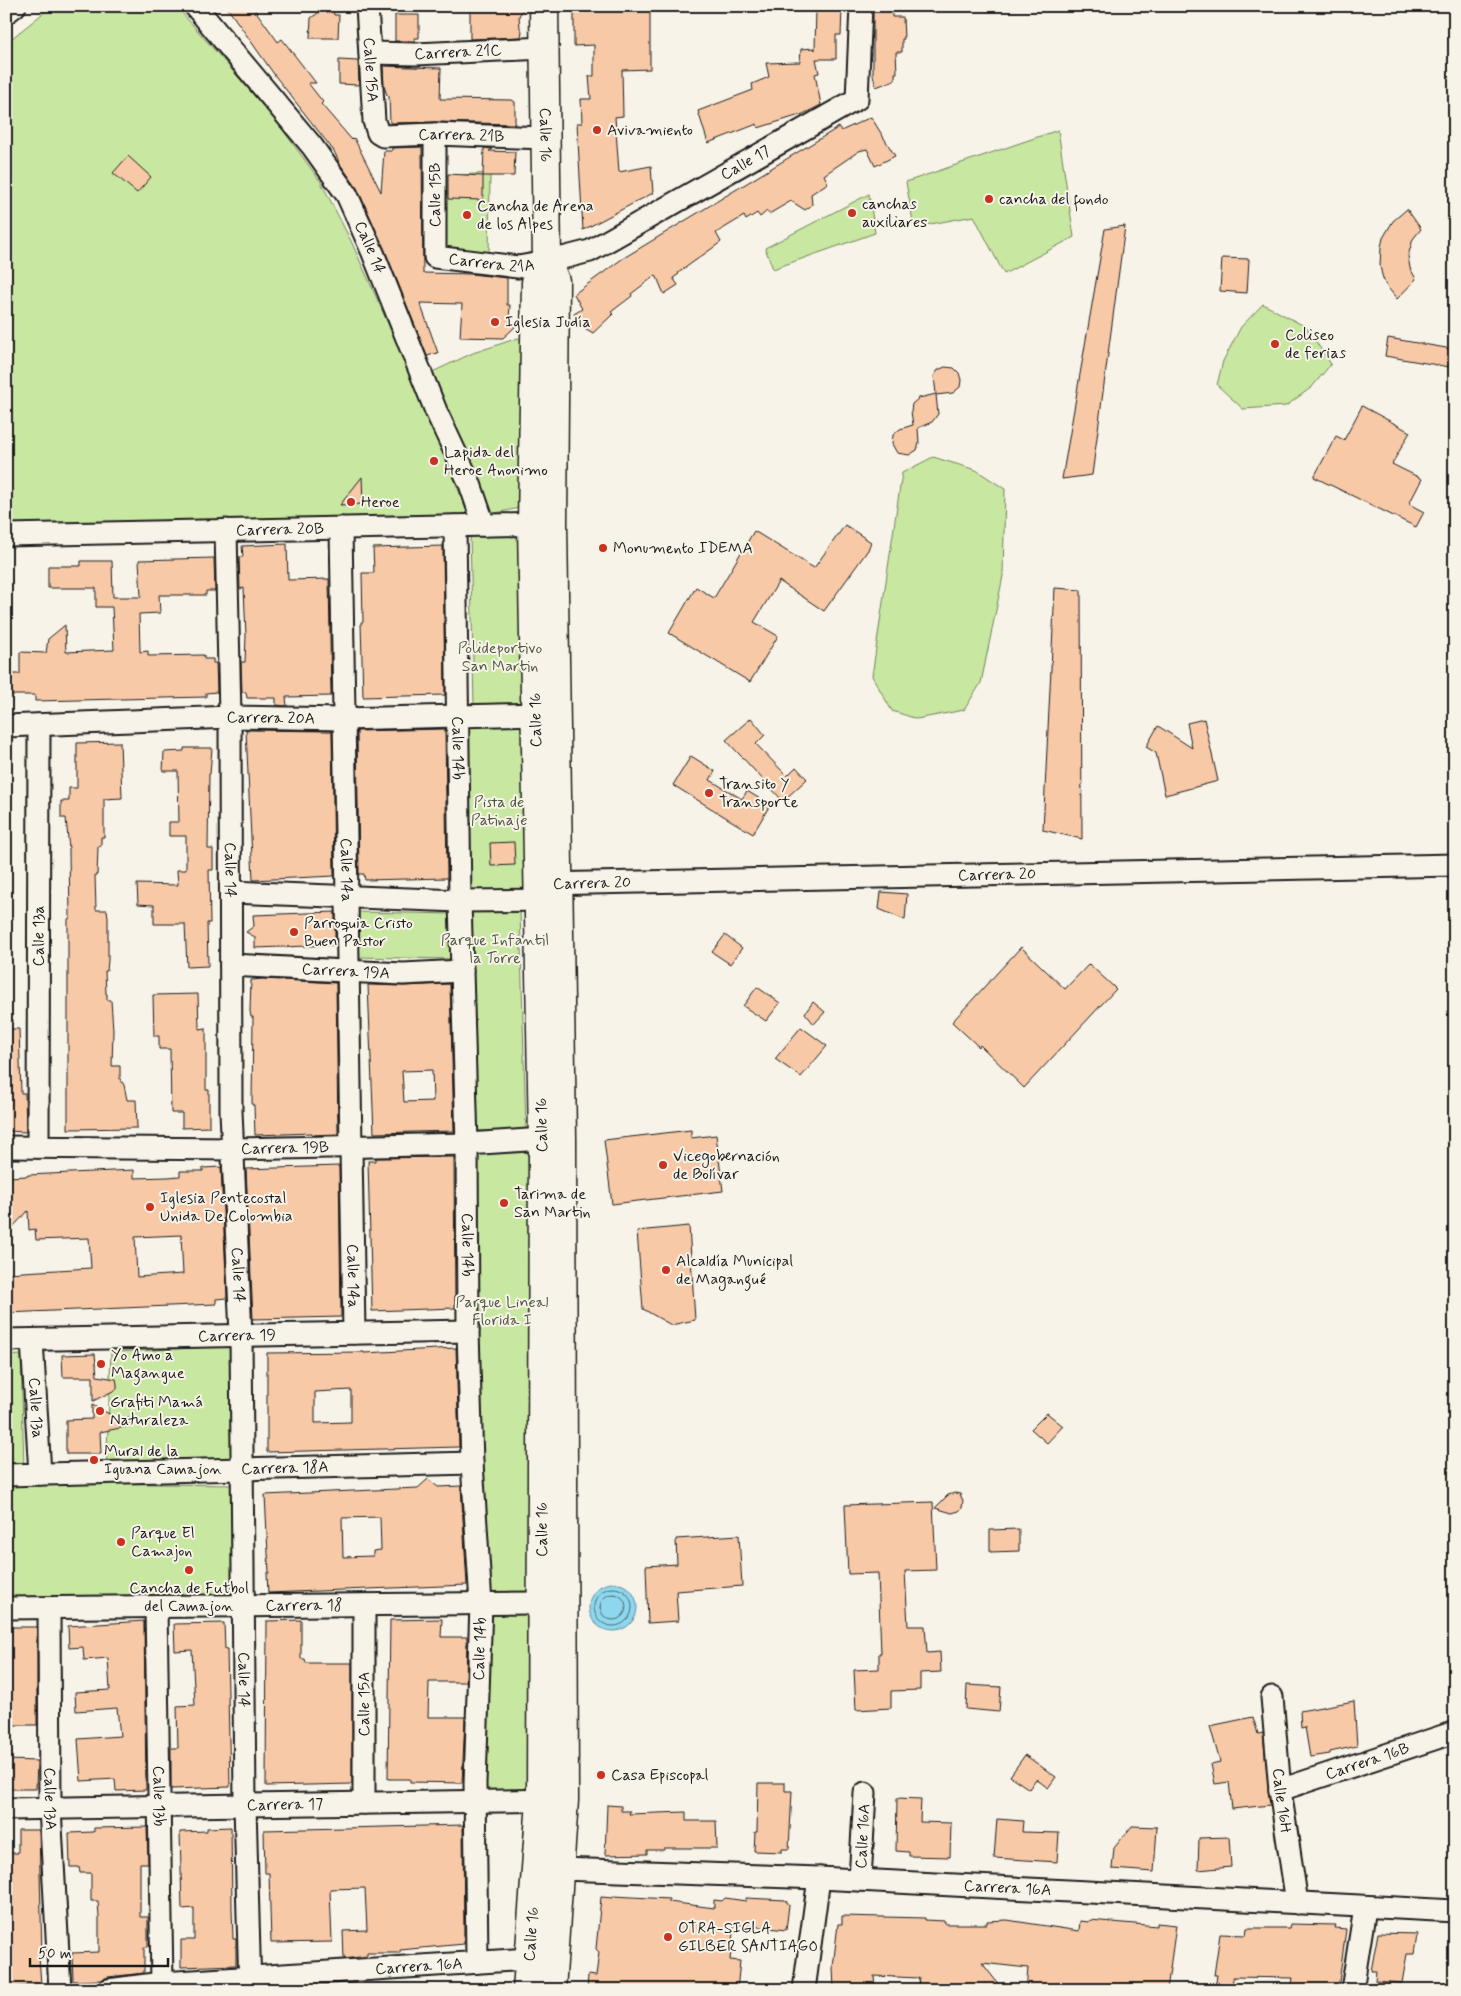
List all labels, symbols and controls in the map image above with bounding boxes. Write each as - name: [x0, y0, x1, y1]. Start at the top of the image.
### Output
- street label: Calle 15A: [358, 37, 383, 103]
- street label: Carrera 21C: [414, 40, 502, 65]
- street label: Calle 16: [535, 107, 556, 163]
- place label: Avivamiento: [607, 120, 693, 141]
- street label: Carrera 21B: [418, 123, 505, 147]
- marker: Avivamiento: [591, 124, 603, 136]
- street label: Calle 17: [717, 140, 774, 185]
- street label: Calle 15B: [425, 163, 446, 227]
- place label: cancha del fondo: [999, 189, 1109, 212]
- marker: cancha del fondo: [983, 193, 995, 205]
- place label: canchas auxiliares: [862, 194, 927, 233]
- place label: Cancha de Arena de los Alpes: [477, 196, 594, 235]
- marker: canchas auxiliares: [846, 207, 858, 219]
- marker: Cancha de Arena de los Alpes: [461, 209, 473, 221]
- street label: Calle 14: [349, 218, 391, 277]
- street label: Carrera 21A: [447, 248, 536, 277]
- place label: Iglesia Judía: [505, 312, 591, 333]
- marker: Iglesia Judía: [489, 316, 501, 328]
- place label: Coliseo de ferias: [1285, 325, 1346, 364]
- marker: Coliseo de ferias: [1269, 338, 1281, 350]
- place label: Lapida del Heroe Anonimo: [444, 442, 548, 481]
- marker: Lapida del Heroe Anonimo: [428, 455, 440, 467]
- place label: Heroe: [361, 492, 400, 513]
- marker: Heroe: [345, 496, 357, 508]
- street label: Carrera 20B: [236, 518, 324, 541]
- place label: Monumento IDEMA: [613, 538, 753, 559]
- marker: Monumento IDEMA: [597, 542, 609, 554]
- park label: Polideportivo San Martin: [458, 638, 542, 677]
- street label: Calle 16: [525, 692, 547, 748]
- street label: Carrera 20A: [226, 706, 315, 729]
- street label: Calle 14b: [447, 716, 469, 780]
- place label: Transito Y Transporte: [719, 774, 799, 813]
- marker: Transito Y Transporte: [703, 787, 715, 799]
- park label: Pista de Patinaje: [471, 792, 527, 831]
- street label: Calle 14a: [336, 838, 358, 902]
- street label: Calle 14: [220, 842, 241, 898]
- street label: Carrera 20: [958, 863, 1036, 886]
- street label: Carrera 20: [553, 872, 631, 894]
- street label: Calle 13a: [28, 906, 49, 966]
- place label: Parroquia Cristo Buen Pastor: [304, 913, 413, 952]
- marker: Parroquia Cristo Buen Pastor: [288, 926, 300, 938]
- park label: Parque Infantil la Torre: [441, 930, 549, 969]
- street label: Carrera 19A: [301, 958, 391, 984]
- street label: Calle 16: [531, 1097, 553, 1153]
- street label: Carrera 19B: [241, 1136, 329, 1159]
- place label: Vicegobernación de Bolívar: [673, 1146, 780, 1185]
- marker: Vicegobernación de Bolívar: [657, 1159, 669, 1171]
- place label: Tarima de San Martin: [514, 1184, 590, 1223]
- place label: Iglesia Pentecostal Unida De Colombia: [160, 1188, 293, 1227]
- marker: Tarima de San Martin: [498, 1197, 510, 1209]
- marker: Iglesia Pentecostal Unida De Colombia: [144, 1201, 156, 1213]
- street label: Calle 14b: [457, 1213, 478, 1277]
- street label: Calle 14a: [342, 1244, 364, 1308]
- street label: Calle 14: [227, 1247, 250, 1303]
- place label: Alcaldía Municipal de Magangué: [676, 1251, 793, 1291]
- marker: Alcaldía Municipal de Magangué: [660, 1264, 672, 1276]
- park label: Parque Lineal Florida I: [456, 1292, 548, 1331]
- street label: Carrera 19: [198, 1324, 276, 1347]
- place label: Yo Amo a Magangue: [111, 1345, 185, 1385]
- marker: Yo Amo a Magangue: [95, 1358, 107, 1370]
- street label: Calle 13a: [24, 1377, 48, 1439]
- place label: Grafiti Mamá Naturaleza: [110, 1392, 203, 1431]
- marker: Grafiti Mamá Naturaleza: [94, 1405, 106, 1417]
- place label: Mural de la Iguana Camajon: [104, 1441, 223, 1480]
- marker: Mural de la Iguana Camajon: [88, 1454, 100, 1466]
- street label: Carrera 18A: [241, 1456, 329, 1479]
- street label: Calle 16: [531, 1502, 552, 1557]
- place label: Parque El Camajon: [131, 1523, 195, 1562]
- marker: Parque El Camajon: [115, 1536, 127, 1548]
- marker: Cancha de Futbol del Camajon: [183, 1564, 195, 1576]
- place label: Cancha de Futbol del Camajon: [129, 1578, 249, 1617]
- street label: Carrera 18: [265, 1594, 343, 1616]
- street label: Calle 14b: [468, 1617, 492, 1681]
- street label: Calle 14: [233, 1652, 255, 1708]
- street label: Calle 15A: [354, 1672, 375, 1736]
- street label: Carrera 16B: [1323, 1737, 1412, 1785]
- place label: Casa Episcopal: [611, 1765, 709, 1786]
- street label: Calle 13b: [148, 1766, 170, 1827]
- street label: Calle 13A: [39, 1767, 62, 1831]
- street label: Calle 16H: [1268, 1767, 1297, 1834]
- marker: Casa Episcopal: [595, 1769, 607, 1781]
- street label: Carrera 17: [247, 1793, 323, 1816]
- street label: Calle 16A: [850, 1803, 875, 1869]
- street label: Carrera 16A: [963, 1875, 1052, 1901]
- street label: Calle 16: [519, 1906, 544, 1962]
- place label: OTRA-SIGLA GILBER SANTIAGO: [678, 1918, 818, 1957]
- marker: OTRA-SIGLA GILBER SANTIAGO: [662, 1931, 674, 1943]
- scale bar: [30, 1936, 168, 1968]
- text: 50 m: [38, 1944, 72, 1964]
- street label: Carrera 16A: [375, 1953, 463, 1979]

